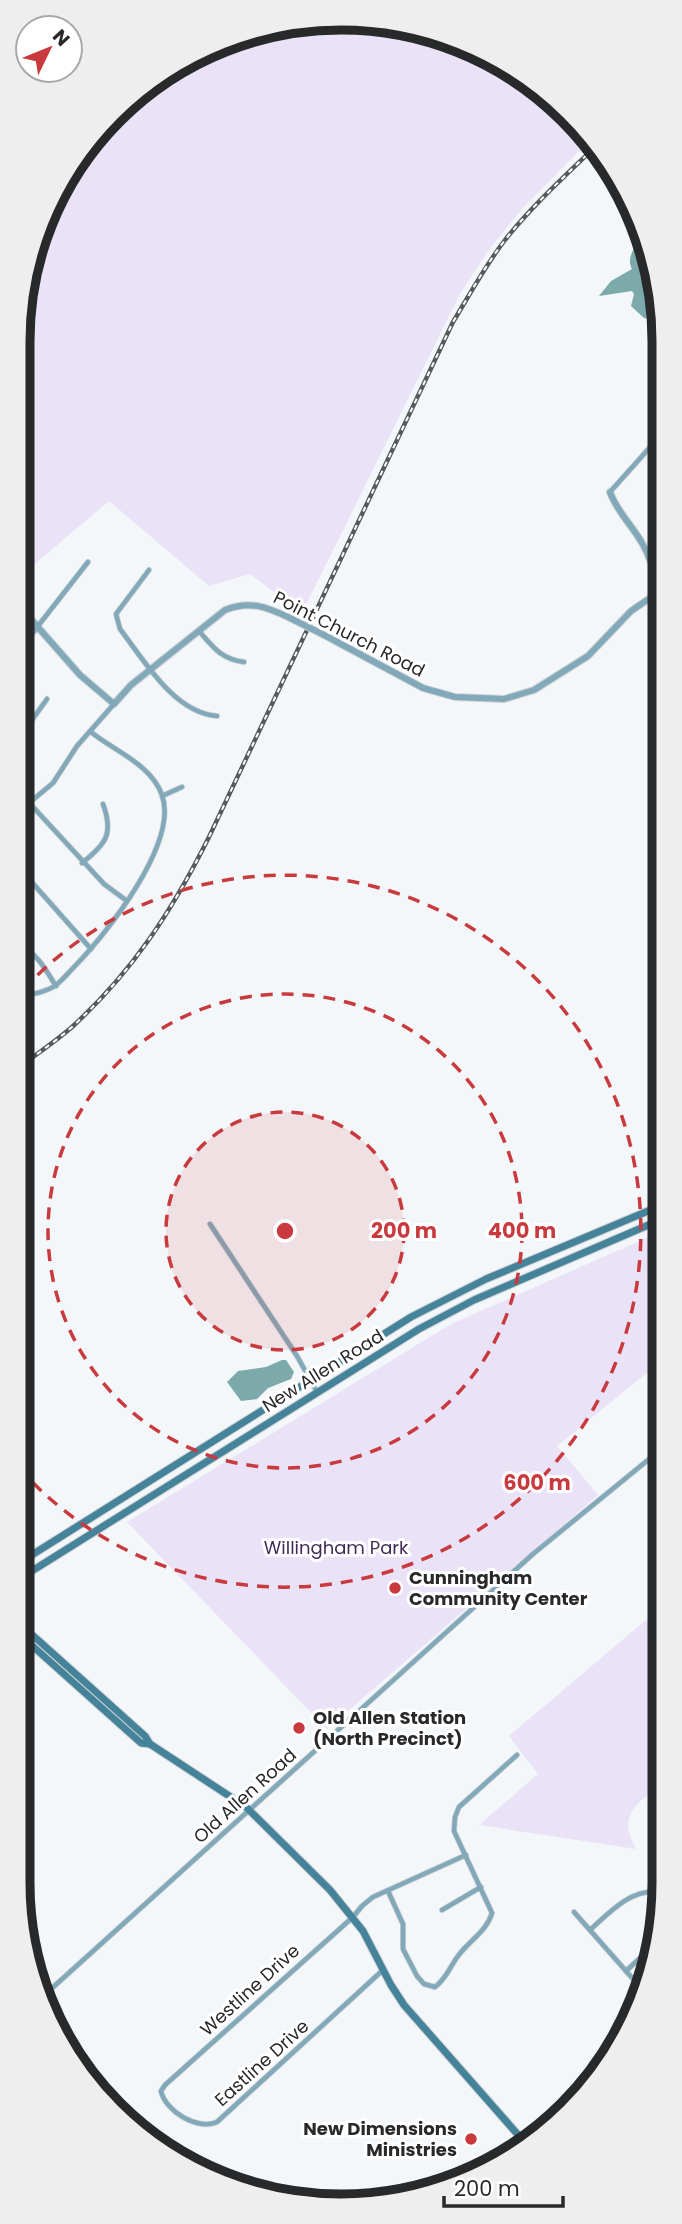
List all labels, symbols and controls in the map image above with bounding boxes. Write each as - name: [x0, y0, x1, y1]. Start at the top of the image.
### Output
- north arrow: [14, 14, 84, 84]
- text: N: [46, 23, 76, 52]
- street label: Point Church Road: [269, 585, 429, 683]
- text: 200 m: [371, 1216, 437, 1245]
- text: 400 m: [488, 1216, 556, 1245]
- centre of rings: [273, 1219, 297, 1243]
- street label: New Allen Road: [257, 1323, 388, 1418]
- text: 600 m: [503, 1468, 571, 1497]
- park label: Willingham Park: [264, 1535, 409, 1560]
- place label: Cunningham Community Center: [409, 1565, 588, 1611]
- marker: Cunningham Community Center: [387, 1580, 403, 1596]
- place label: Old Allen Station (North Precinct): [313, 1705, 466, 1751]
- marker: Old Allen Station (North Precinct): [291, 1720, 307, 1736]
- street label: Old Allen Road: [188, 1743, 302, 1849]
- street label: Westline Drive: [194, 1938, 305, 2041]
- street label: Eastline Drive: [209, 2014, 314, 2112]
- place label: New Dimensions Ministries: [303, 2116, 457, 2162]
- marker: New Dimensions Ministries: [463, 2131, 479, 2147]
- scale bar: [444, 2164, 563, 2208]
- text: 200 m: [454, 2174, 520, 2203]

